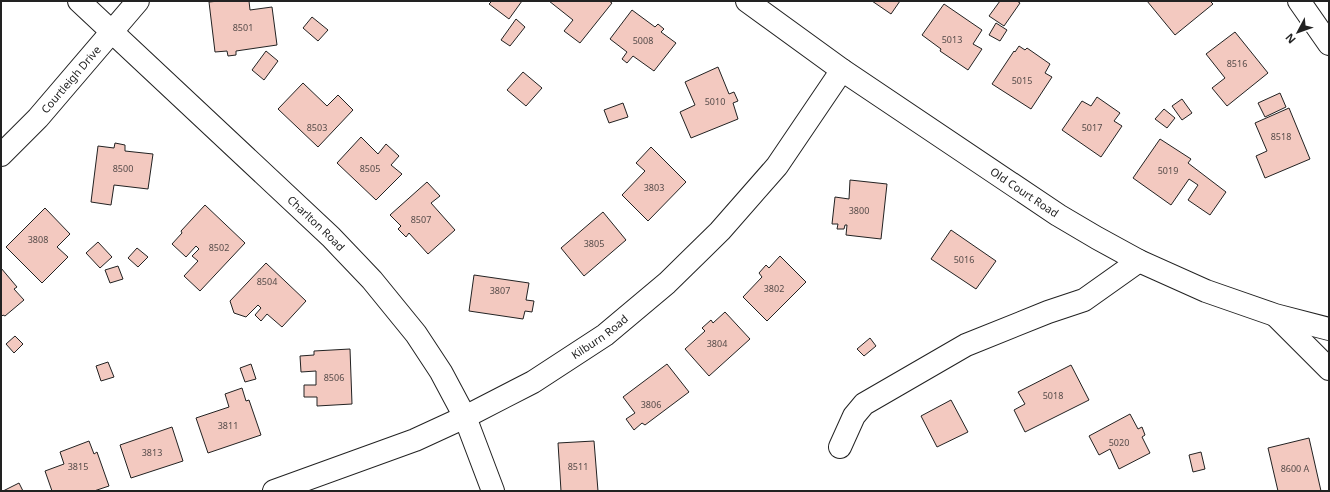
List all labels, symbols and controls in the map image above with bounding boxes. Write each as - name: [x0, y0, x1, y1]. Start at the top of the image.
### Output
- north arrow: [1278, 12, 1318, 52]
- house number: 8501: [233, 21, 253, 34]
- text: N: [1281, 31, 1299, 47]
- house number: 5013: [942, 33, 962, 46]
- house number: 5008: [633, 34, 653, 47]
- street label: Courtleigh Drive: [37, 42, 104, 116]
- house number: 8516: [1227, 57, 1247, 70]
- house number: 5015: [1012, 74, 1032, 87]
- house number: 5010: [705, 95, 725, 108]
- house number: 8503: [307, 121, 327, 134]
- house number: 5017: [1082, 121, 1102, 134]
- house number: 8518: [1271, 130, 1291, 143]
- house number: 8500: [113, 162, 133, 175]
- house number: 8505: [360, 162, 380, 175]
- street label: Old Court Road: [987, 164, 1062, 220]
- house number: 5019: [1158, 164, 1178, 177]
- house number: 3803: [644, 181, 664, 194]
- street label: Charlton Road: [284, 192, 348, 254]
- house number: 3800: [849, 204, 869, 217]
- house number: 8507: [411, 213, 431, 226]
- house number: 3808: [28, 233, 48, 246]
- house number: 3805: [584, 237, 604, 250]
- house number: 8502: [209, 241, 229, 254]
- house number: 5016: [954, 253, 974, 266]
- house number: 8504: [257, 275, 277, 288]
- house number: 3802: [764, 282, 784, 295]
- house number: 3807: [490, 284, 510, 297]
- street label: Kilburn Road: [568, 311, 631, 362]
- house number: 3804: [707, 337, 727, 350]
- house number: 8506: [324, 371, 344, 384]
- house number: 5018: [1043, 389, 1063, 402]
- house number: 3806: [641, 398, 661, 411]
- house number: 3811: [218, 419, 238, 432]
- house number: 5020: [1109, 436, 1129, 449]
- house number: 3813: [142, 446, 162, 459]
- house number: 3815: [68, 460, 88, 473]
- house number: 8511: [568, 460, 588, 473]
- house number: 8600 A: [1281, 462, 1310, 475]

